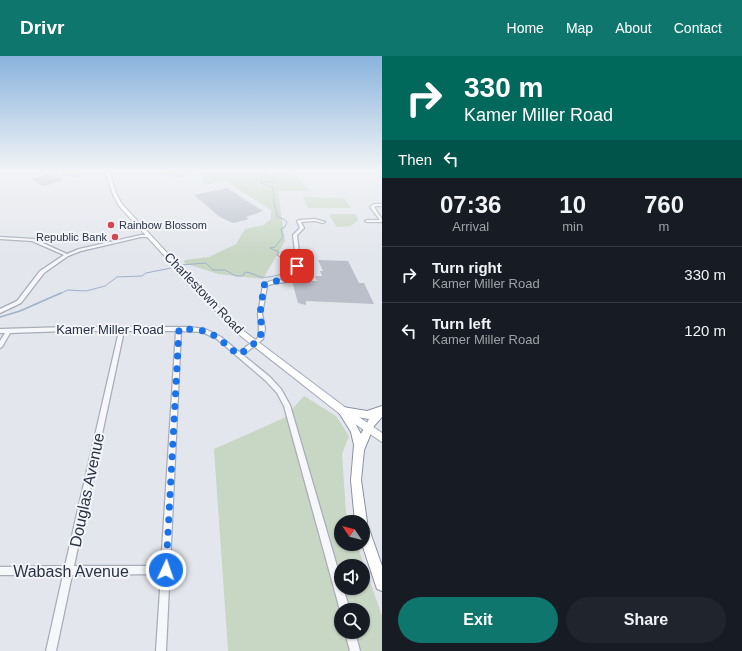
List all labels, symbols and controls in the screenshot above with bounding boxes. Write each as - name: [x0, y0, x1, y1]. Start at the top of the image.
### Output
- text: Drivr: [20, 17, 64, 38]
- text: Home: [507, 20, 544, 36]
- text: Map: [566, 20, 593, 36]
- text: About: [615, 20, 652, 36]
- text: Contact: [674, 20, 722, 36]
- icon: right: [398, 72, 450, 124]
- text: 330 m: [464, 72, 543, 103]
- text: Kamer Miller Road: [464, 105, 613, 125]
- icon: left: [440, 148, 462, 170]
- text: Then: [398, 151, 432, 168]
- text: 07:36: [440, 191, 501, 218]
- text: 10: [559, 191, 586, 218]
- text: 760: [644, 191, 684, 218]
- place label: Rainbow Blossom: [119, 219, 207, 231]
- text: Arrival: [452, 219, 489, 234]
- text: min: [562, 219, 583, 234]
- text: m: [659, 219, 669, 234]
- marker: Rainbow Blossom: [106, 220, 116, 230]
- place label: Republic Bank: [36, 231, 107, 243]
- marker: Republic Bank: [110, 232, 120, 242]
- street label: Charlestown Road: [161, 249, 247, 337]
- pin: [280, 249, 314, 283]
- icon: arrive: [286, 255, 308, 277]
- text: Turn right: [432, 259, 502, 276]
- icon: right: [398, 264, 420, 286]
- text: 330 m: [684, 266, 726, 283]
- text: Kamer Miller Road: [432, 276, 540, 291]
- text: Turn left: [432, 315, 491, 332]
- icon: left: [398, 320, 420, 342]
- street label: Kamer Miller Road: [56, 322, 164, 337]
- text: 120 m: [684, 322, 726, 339]
- text: Kamer Miller Road: [432, 332, 540, 347]
- street label: Douglas Avenue: [67, 431, 107, 549]
- north arrow: [334, 515, 370, 551]
- map controls: [334, 515, 370, 639]
- position arrow: [145, 549, 187, 591]
- button: sound: [334, 559, 370, 595]
- street label: Wabash Avenue: [13, 563, 129, 580]
- button: Exit: [398, 597, 558, 643]
- button: Share: [566, 597, 726, 643]
- button: search: [334, 603, 370, 639]

